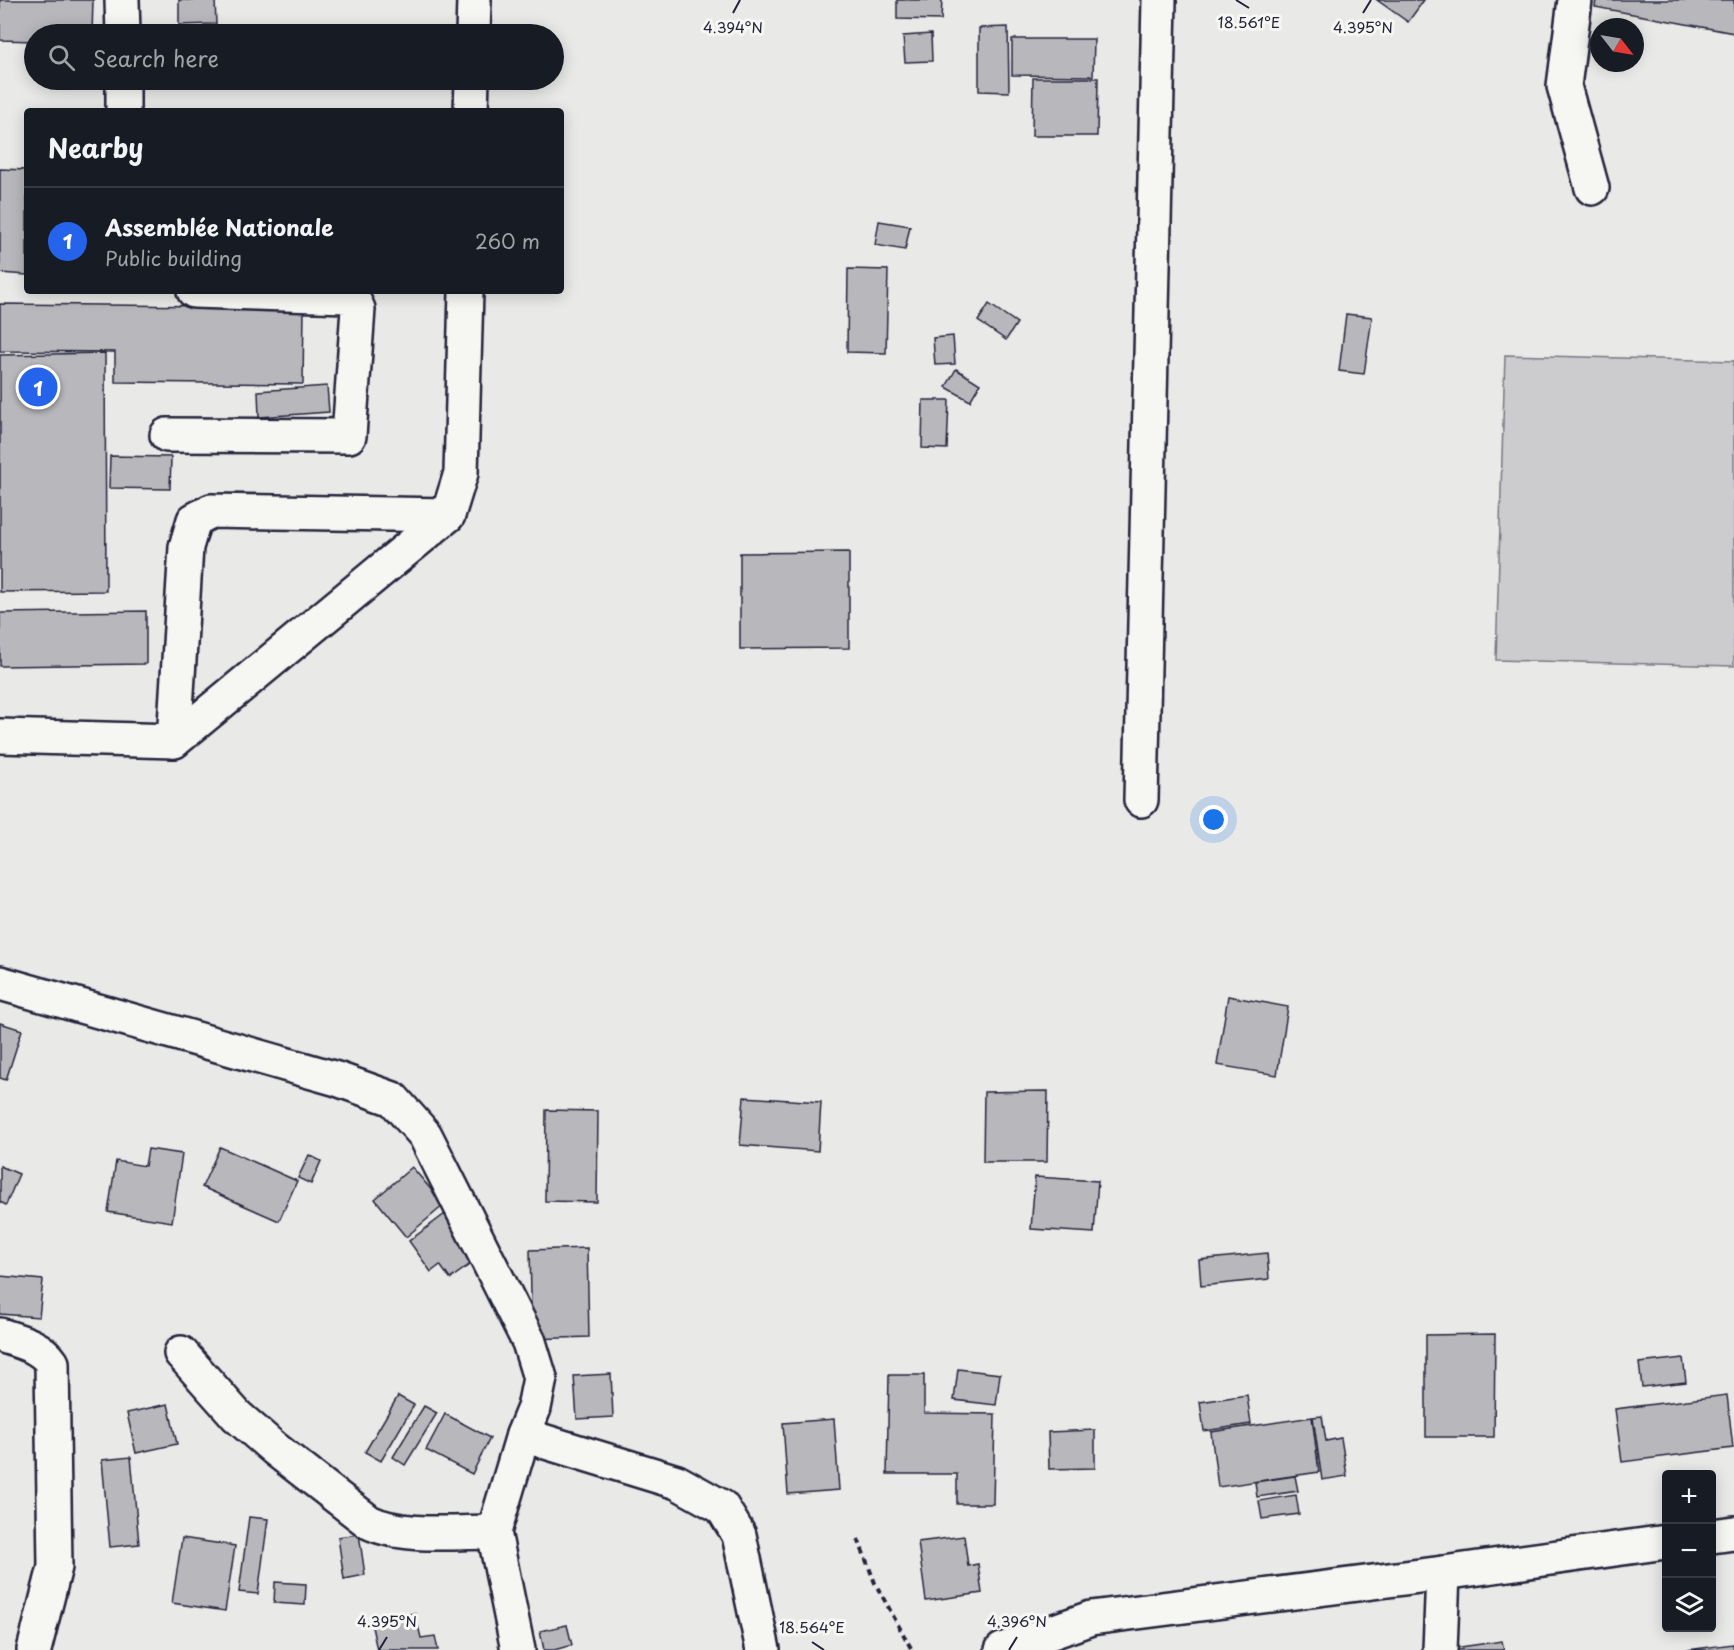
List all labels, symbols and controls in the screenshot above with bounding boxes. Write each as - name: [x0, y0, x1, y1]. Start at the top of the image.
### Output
- text: 18.561°E: [1218, 10, 1280, 33]
- text: 4.394°N: [703, 15, 763, 38]
- text: 4.395°N: [1333, 15, 1393, 38]
- north arrow: [1590, 18, 1644, 72]
- search box: [24, 24, 564, 90]
- icon: search: [45, 41, 78, 74]
- text: Search here: [93, 41, 219, 74]
- text: Nearby: [48, 128, 143, 167]
- text: Assemblée Nationale: [105, 210, 334, 243]
- text: 1: [63, 226, 72, 256]
- text: 260 m: [475, 226, 540, 256]
- text: Public building: [105, 243, 242, 273]
- pin: 1: [18, 364, 57, 410]
- your location: [1199, 805, 1228, 834]
- map controls: [1662, 1470, 1716, 1632]
- button: +: [1662, 1470, 1716, 1524]
- button: −: [1662, 1524, 1716, 1578]
- button: layers: [1662, 1578, 1716, 1632]
- text: 4.395°N: [357, 1609, 417, 1632]
- text: 4.396°N: [987, 1609, 1047, 1632]
- text: 18.564°E: [779, 1615, 845, 1638]

